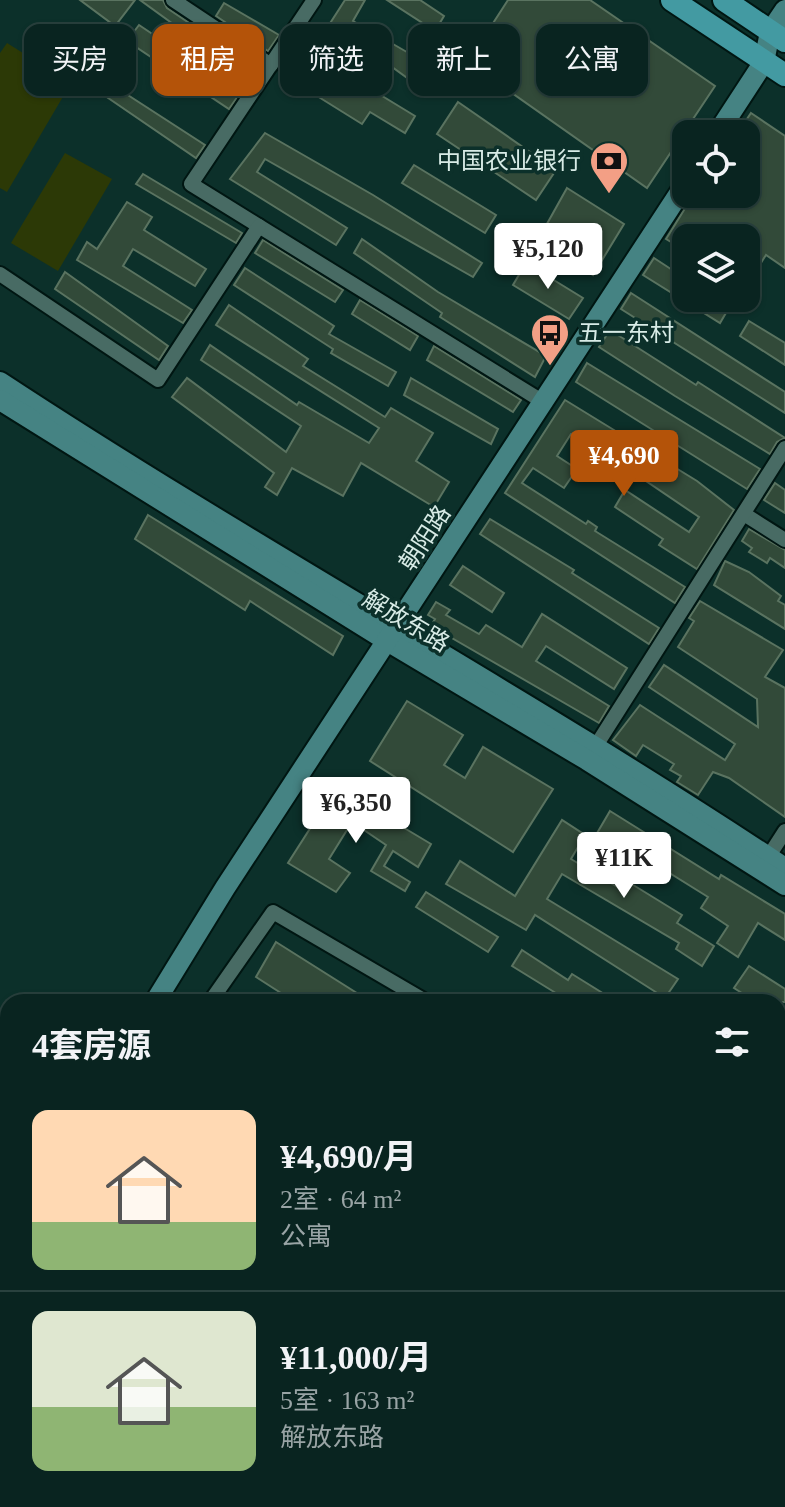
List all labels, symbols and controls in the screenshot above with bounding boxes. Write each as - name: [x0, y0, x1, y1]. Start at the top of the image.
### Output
- chip: 买房: [24, 24, 136, 96]
- chip: 租房: [152, 24, 264, 96]
- chip: 筛选: [280, 24, 392, 96]
- chip: 新上: [408, 24, 520, 96]
- chip: 公寓: [536, 24, 648, 96]
- map controls: [672, 120, 760, 312]
- button: locate: [672, 120, 760, 208]
- bank icon: 中国农业银行: [588, 140, 630, 195]
- place label: 中国农业银行: [437, 148, 581, 174]
- pin: ¥5,120: [483, 223, 613, 291]
- button: layers: [672, 224, 760, 312]
- text: ¥5,120: [512, 234, 584, 263]
- bus stop icon: 五一东村: [529, 312, 571, 367]
- place label: 五一东村: [578, 320, 674, 346]
- pin: ¥4,690: [559, 430, 689, 498]
- text: ¥4,690: [588, 441, 660, 470]
- street label: 朝阳路: [394, 501, 456, 575]
- street label: 解放东路: [358, 585, 454, 657]
- pin: ¥6,350: [291, 777, 421, 845]
- text: ¥6,350: [320, 788, 392, 817]
- pin: ¥11K: [577, 832, 671, 900]
- text: ¥11K: [595, 843, 653, 872]
- icon: filters: [710, 1020, 754, 1064]
- text: 4套房源: [32, 1027, 151, 1064]
- text: ¥4,690/月: [280, 1138, 417, 1175]
- icon: home: [96, 1142, 192, 1238]
- text: 2室 · 64 m²: [280, 1185, 401, 1214]
- text: 公寓: [280, 1222, 332, 1251]
- text: ¥11,000/月: [280, 1339, 432, 1376]
- icon: home: [96, 1343, 192, 1439]
- text: 5室 · 163 m²: [280, 1386, 414, 1415]
- text: 解放东路: [280, 1423, 384, 1452]

